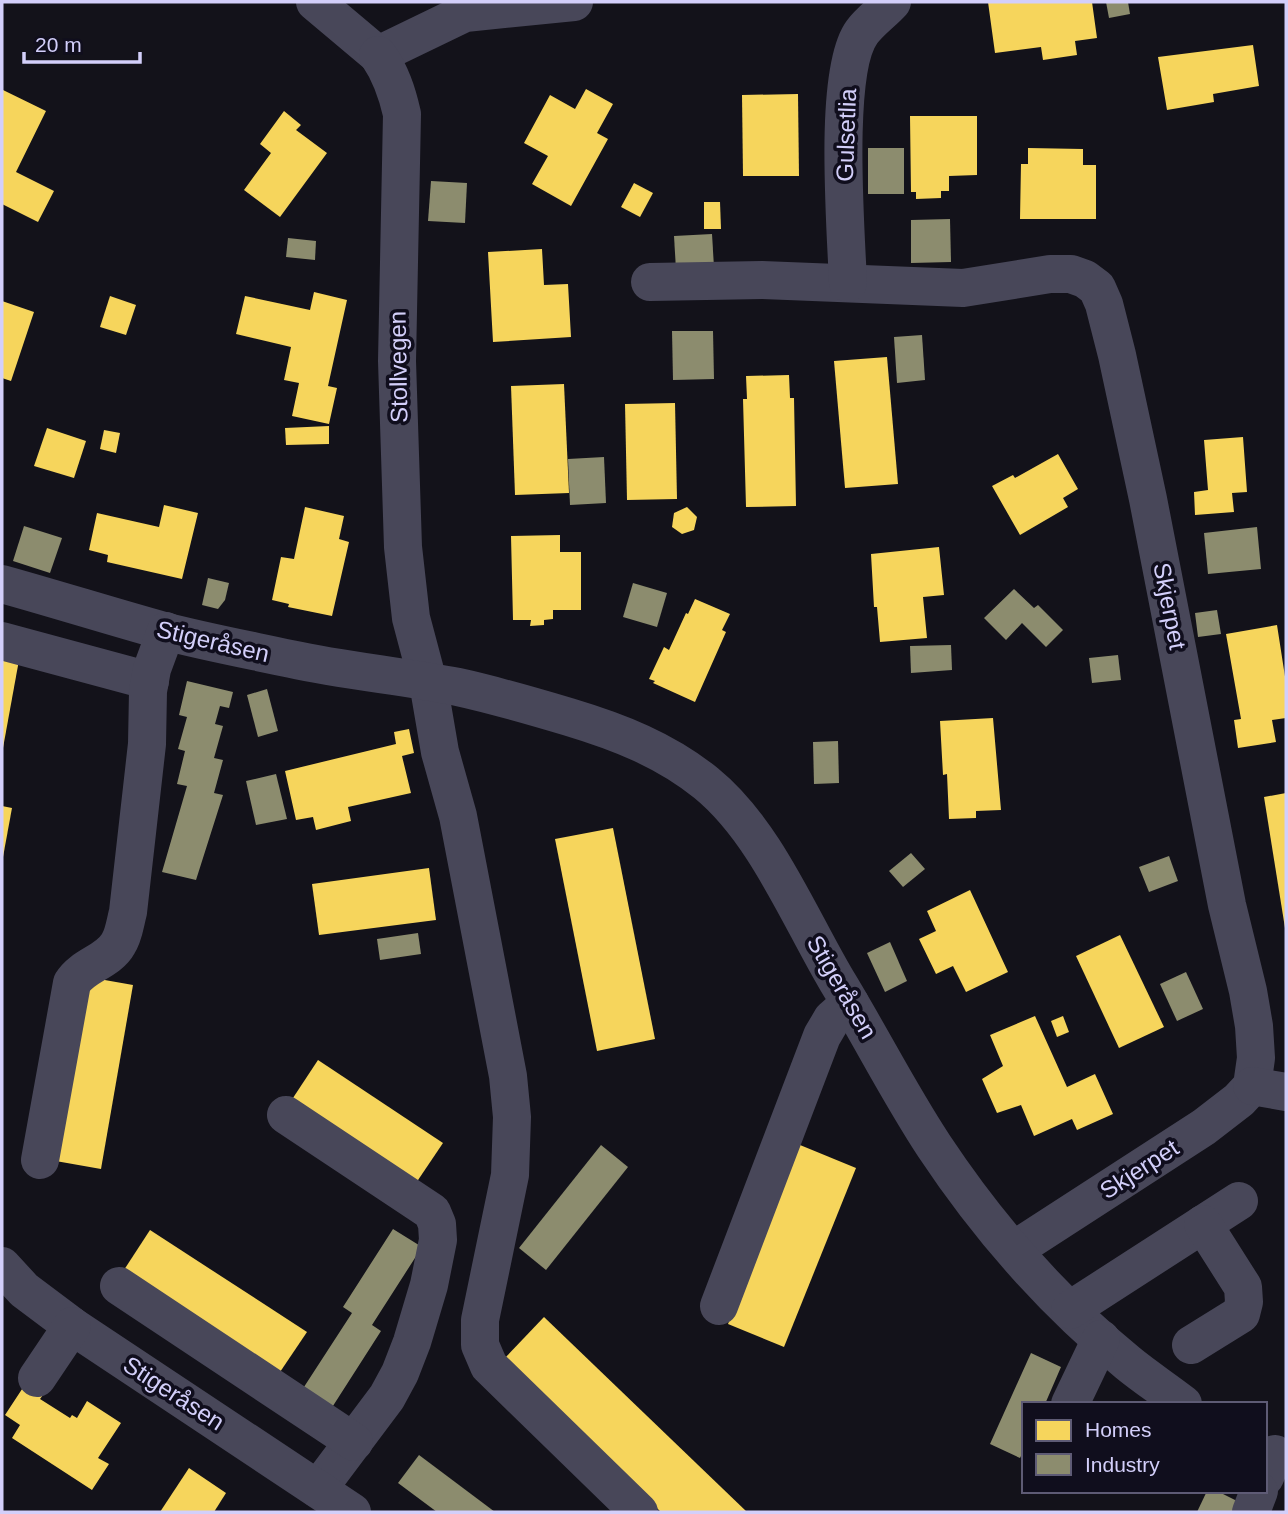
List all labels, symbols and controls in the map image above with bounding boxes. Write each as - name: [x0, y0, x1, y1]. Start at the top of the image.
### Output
- scale bar: [24, 21, 140, 65]
- text: 20 m: [35, 33, 82, 56]
- street label: Gulsetlia: [831, 87, 861, 182]
- street label: Stollvegen: [384, 311, 412, 423]
- street label: Skjerpet: [1148, 560, 1192, 652]
- street label: Stigeråsen: [154, 615, 272, 667]
- street label: Stigeråsen: [802, 931, 882, 1043]
- street label: Skjerpet: [1095, 1134, 1184, 1204]
- street label: Stigeråsen: [119, 1350, 229, 1436]
- legend: [1022, 1402, 1267, 1493]
- text: Homes: [1085, 1418, 1152, 1441]
- text: Industry: [1085, 1453, 1160, 1476]

